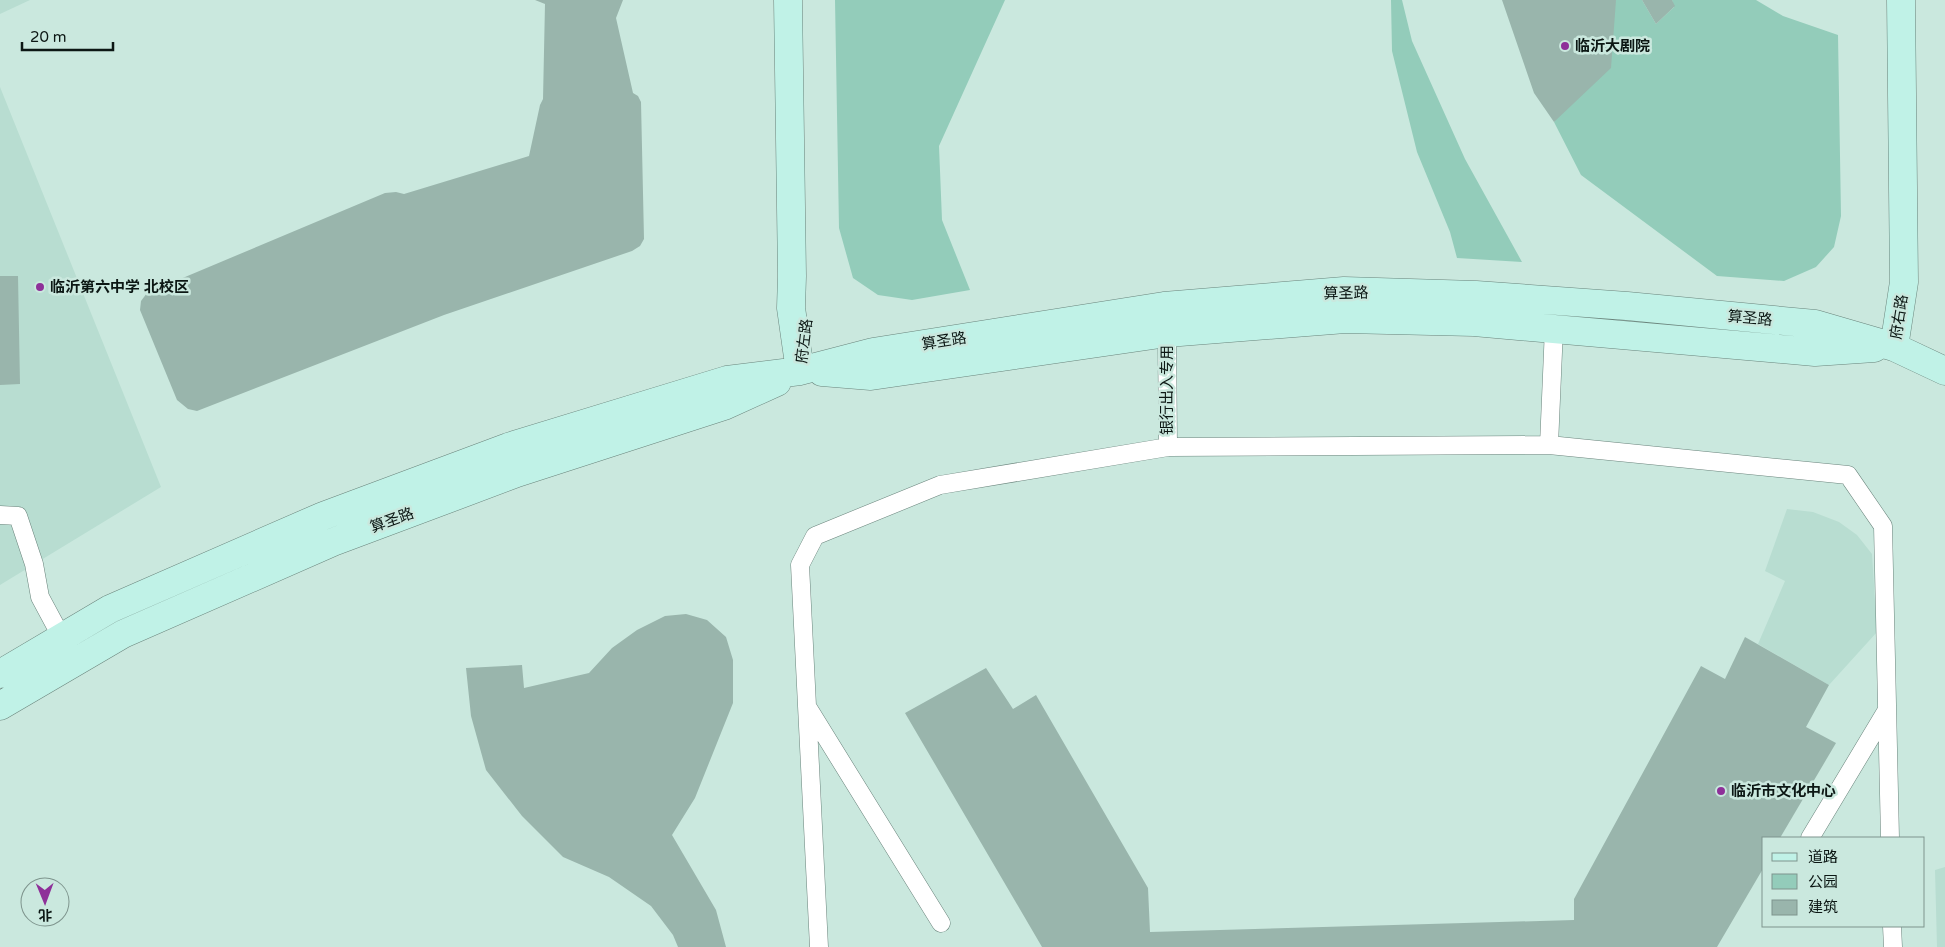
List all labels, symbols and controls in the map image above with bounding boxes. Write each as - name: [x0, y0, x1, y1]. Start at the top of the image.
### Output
- scale bar: [22, 20, 114, 52]
- text: 20 m: [30, 28, 67, 46]
- place label: 临沂大剧院: [1575, 37, 1650, 55]
- marker: 临沂大剧院: [1559, 40, 1571, 52]
- place label: 临沂第六中学 北校区: [50, 278, 189, 296]
- marker: 临沂第六中学 北校区: [34, 281, 46, 293]
- street label: 算圣路: [1323, 284, 1369, 302]
- street label: 府右路: [1887, 293, 1911, 341]
- street label: 算圣路: [1727, 307, 1773, 329]
- street label: 府左路: [792, 318, 816, 364]
- street label: 算圣路: [920, 329, 968, 353]
- street label: 银行出入专用: [1158, 345, 1176, 435]
- street label: 算圣路: [368, 504, 416, 536]
- place label: 临沂市文化中心: [1731, 782, 1836, 800]
- marker: 临沂市文化中心: [1715, 785, 1727, 797]
- legend: [1762, 837, 1925, 927]
- text: 道路: [1808, 848, 1838, 866]
- text: 公园: [1808, 873, 1838, 891]
- north arrow: [20, 877, 70, 927]
- text: 建筑: [1808, 898, 1838, 916]
- text: 北: [38, 906, 52, 923]

